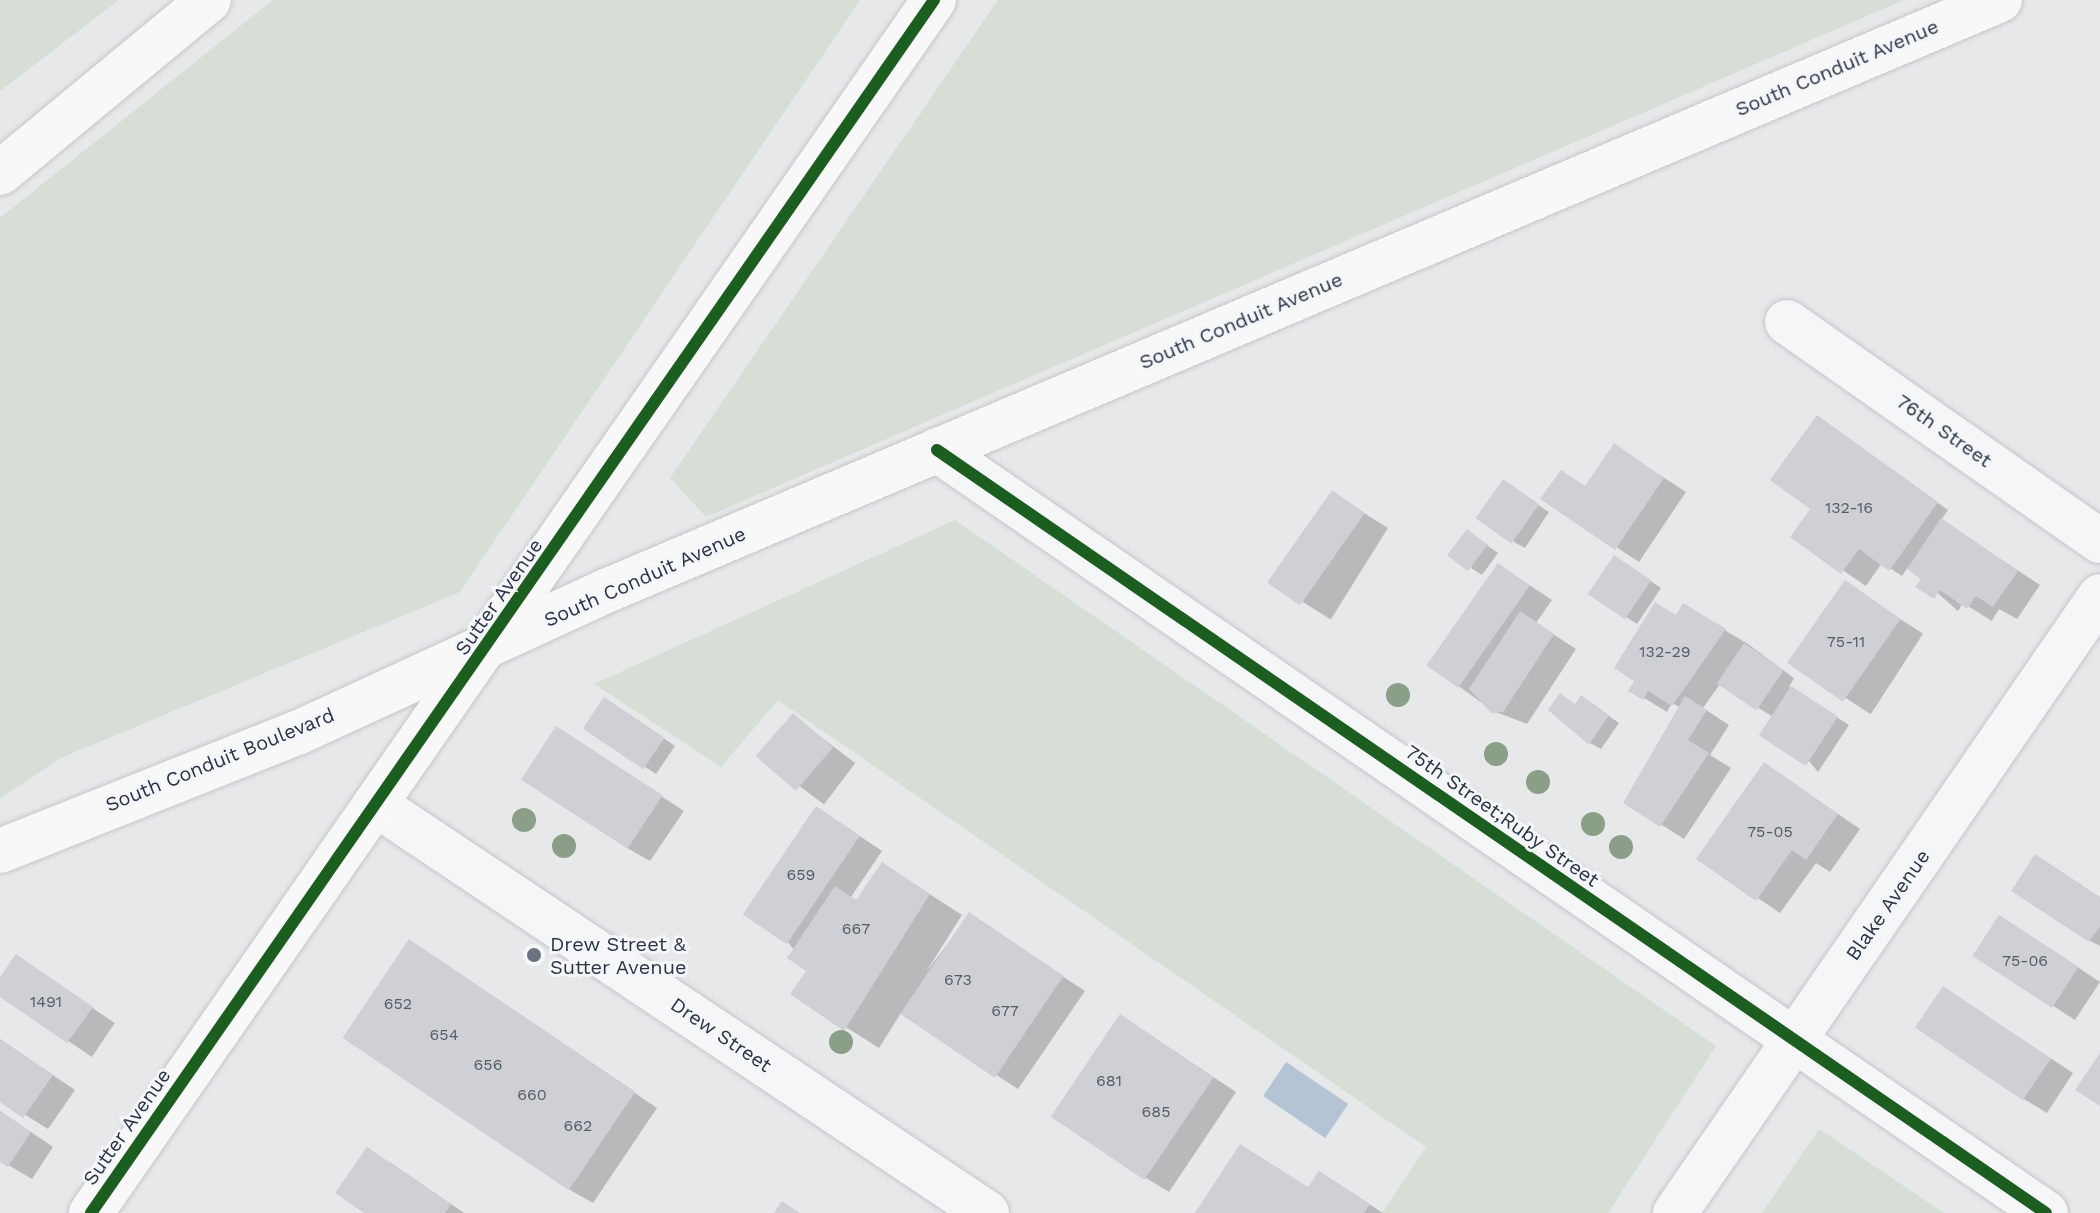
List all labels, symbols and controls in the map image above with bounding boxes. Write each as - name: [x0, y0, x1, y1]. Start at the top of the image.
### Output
- street label: South Conduit Avenue: [1732, 14, 1942, 122]
- street label: South Conduit Avenue: [1136, 267, 1346, 375]
- street label: 76th Street: [1892, 389, 1996, 473]
- house number: 132-16: [1825, 498, 1873, 518]
- street label: South Conduit Avenue: [540, 522, 750, 632]
- street label: Sutter Avenue: [450, 534, 548, 660]
- house number: 75-11: [1827, 632, 1865, 652]
- house number: 132-29: [1639, 642, 1691, 662]
- street label: South Conduit Boulevard: [102, 703, 338, 817]
- street label: 75th Street;Ruby Street: [1400, 740, 1604, 892]
- house number: 75-05: [1747, 822, 1793, 842]
- street label: Blake Avenue: [1841, 845, 1935, 965]
- house number: 659: [787, 865, 815, 885]
- house number: 667: [842, 919, 870, 939]
- place label: Drew Street & Sutter Avenue: [550, 932, 688, 979]
- marker: Drew Street & Sutter Avenue: [525, 946, 543, 964]
- house number: 75-06: [2002, 951, 2048, 971]
- house number: 673: [944, 970, 972, 990]
- house number: 1491: [30, 992, 62, 1012]
- street label: Drew Street: [666, 992, 776, 1078]
- house number: 652: [384, 994, 412, 1014]
- house number: 677: [991, 1001, 1019, 1021]
- house number: 654: [430, 1025, 458, 1045]
- house number: 656: [474, 1055, 502, 1075]
- street label: Sutter Avenue: [78, 1064, 176, 1190]
- house number: 681: [1096, 1071, 1122, 1091]
- house number: 660: [517, 1085, 547, 1105]
- house number: 685: [1142, 1102, 1170, 1122]
- house number: 662: [564, 1116, 592, 1136]

